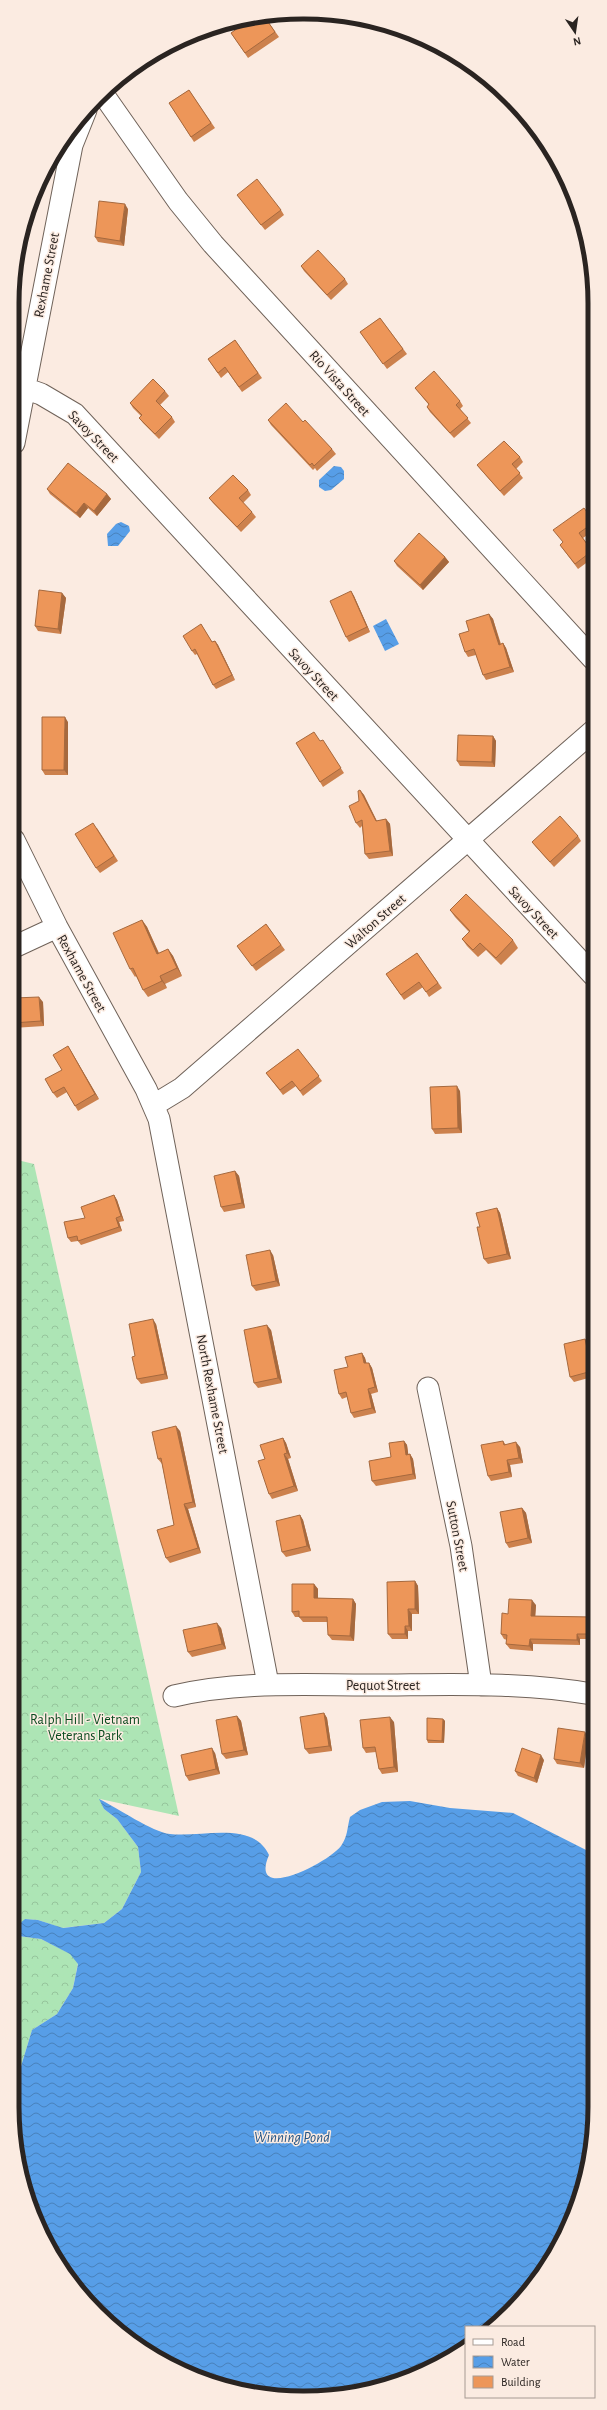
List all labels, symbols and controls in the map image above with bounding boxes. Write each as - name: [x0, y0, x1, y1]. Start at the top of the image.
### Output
- north arrow: [555, 12, 595, 52]
- text: N: [572, 35, 582, 47]
- street label: Rexhame Street: [32, 231, 62, 319]
- street label: Rio Vista Street: [306, 348, 373, 420]
- street label: Savoy Street: [65, 408, 122, 466]
- street label: Savoy Street: [286, 646, 341, 704]
- street label: Savoy Street: [506, 884, 561, 942]
- street label: Walton Street: [343, 891, 409, 952]
- street label: Rexhame Street: [54, 932, 108, 1015]
- street label: North Rexhame Street: [194, 1333, 231, 1455]
- street label: Sutton Street: [443, 1500, 471, 1573]
- street label: Pequot Street: [346, 1679, 421, 1693]
- park label: Ralph Hill - Vietnam Veterans Park: [30, 1713, 140, 1743]
- water label: Winning Pond: [254, 2130, 330, 2145]
- legend: [465, 2326, 595, 2398]
- text: Road: [501, 2336, 525, 2348]
- text: Water: [501, 2356, 530, 2368]
- text: Building: [501, 2376, 541, 2388]

